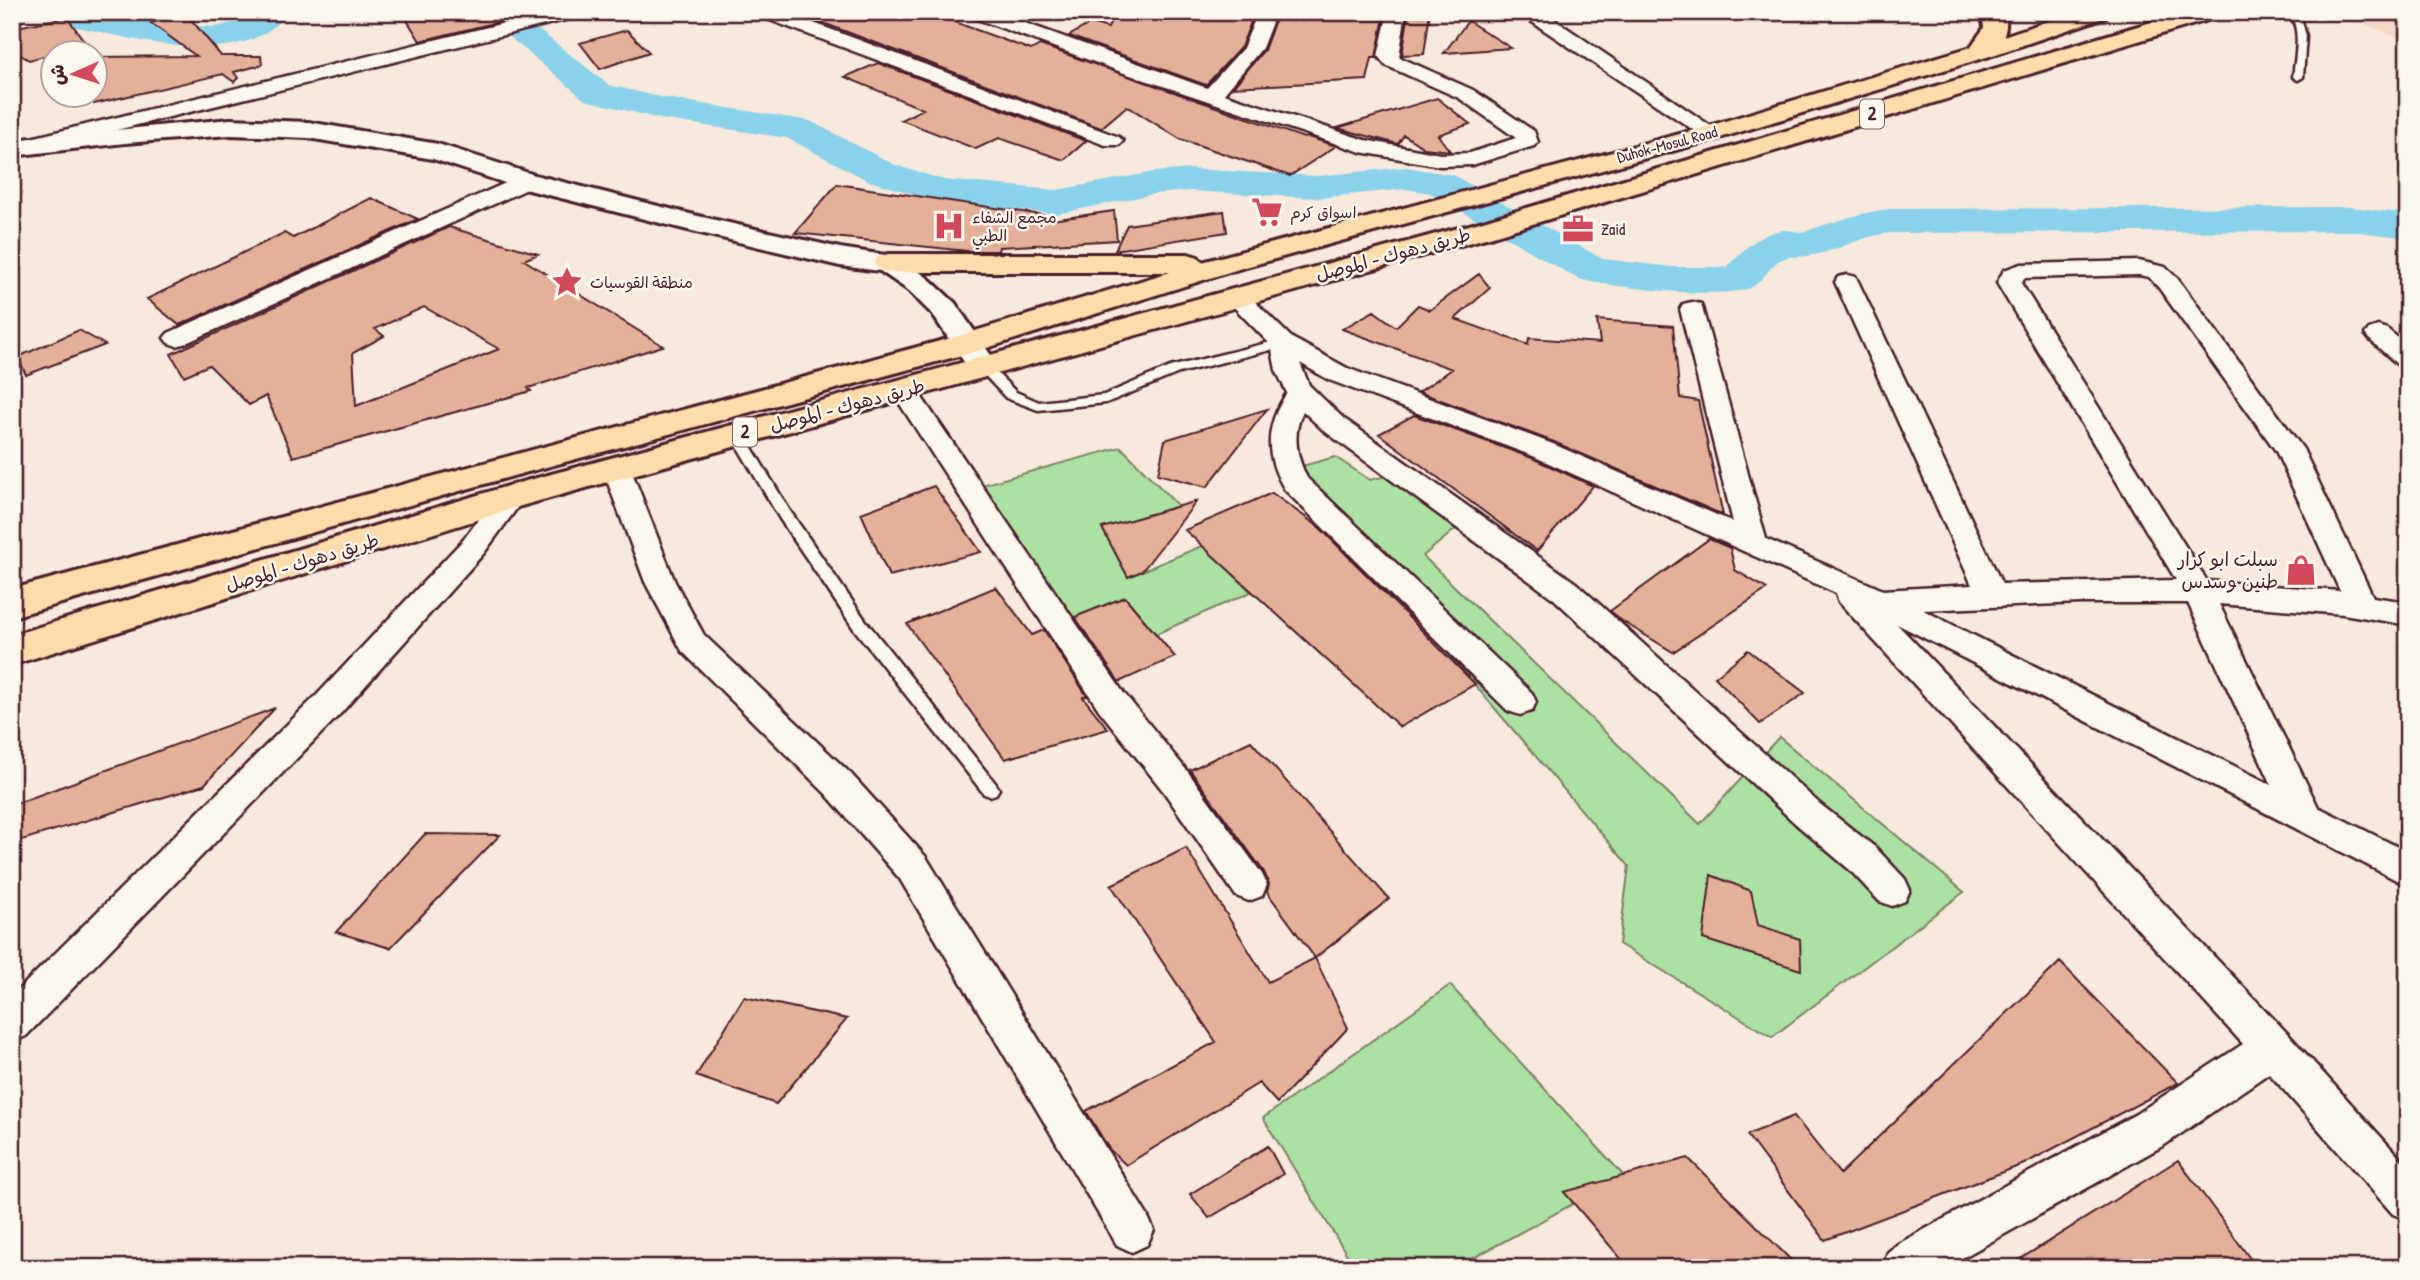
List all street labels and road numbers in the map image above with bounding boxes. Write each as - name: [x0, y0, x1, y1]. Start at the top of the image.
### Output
- road number: 2: [1860, 100, 1884, 128]
- street label: Duhok-Mosul Road: [1614, 120, 1720, 168]
- street label: طريق دهوك - الموصل: [1313, 221, 1473, 287]
- street label: طريق دهوك - الموصل: [767, 372, 927, 438]
- road number: 2: [733, 418, 757, 446]
- street label: طريق دهوك - الموصل: [222, 526, 382, 598]

